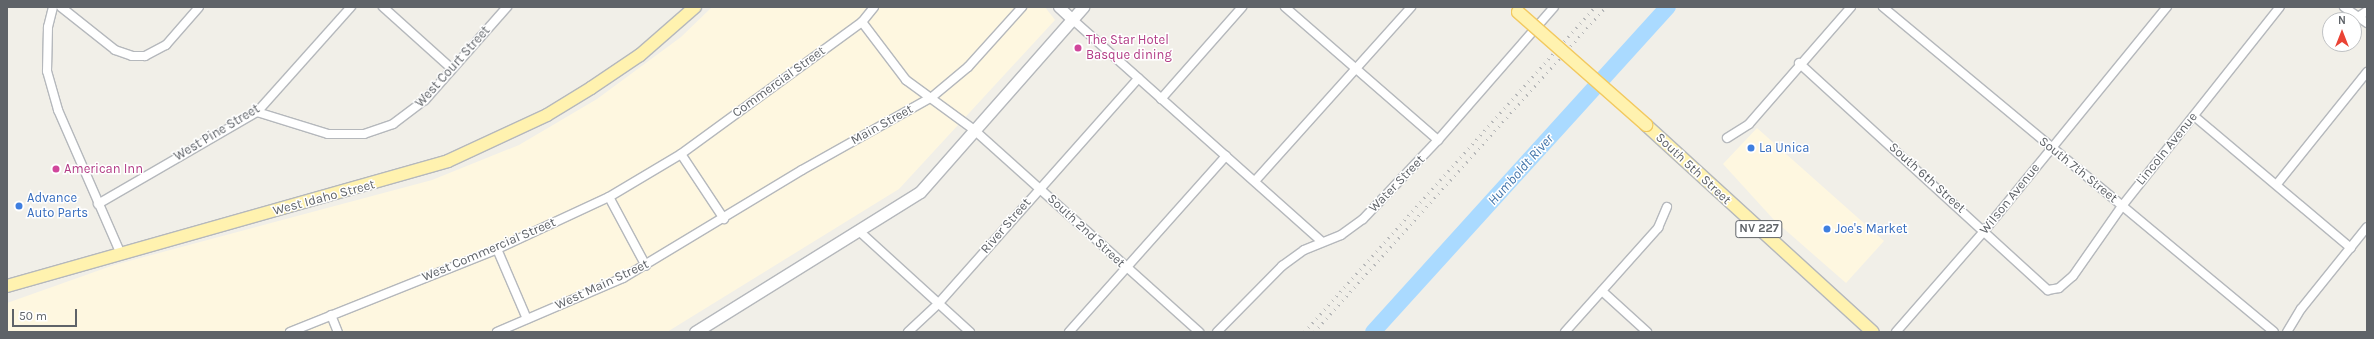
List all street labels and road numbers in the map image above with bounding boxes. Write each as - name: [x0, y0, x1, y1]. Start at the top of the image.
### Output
- street label: West Court Street: [412, 23, 494, 111]
- street label: Commercial Street: [730, 43, 828, 121]
- street label: West Pine Street: [171, 101, 263, 165]
- street label: Main Street: [848, 102, 916, 148]
- street label: Lincoln Avenue: [2133, 110, 2201, 188]
- street label: South 5th Street: [1652, 130, 1734, 208]
- street label: South 7th Street: [2036, 134, 2120, 206]
- street label: South 6th Street: [1886, 140, 1968, 216]
- street label: Water Street: [1366, 152, 1428, 216]
- street label: Wilson Avenue: [1977, 160, 2043, 238]
- street label: West Idaho Street: [271, 177, 377, 219]
- street label: South 2nd Street: [1044, 191, 1128, 271]
- street label: River Street: [978, 195, 1034, 257]
- street label: West Commercial Street: [420, 215, 558, 285]
- road number: NV 227: [1735, 219, 1783, 239]
- street label: West Main Street: [553, 257, 651, 313]

